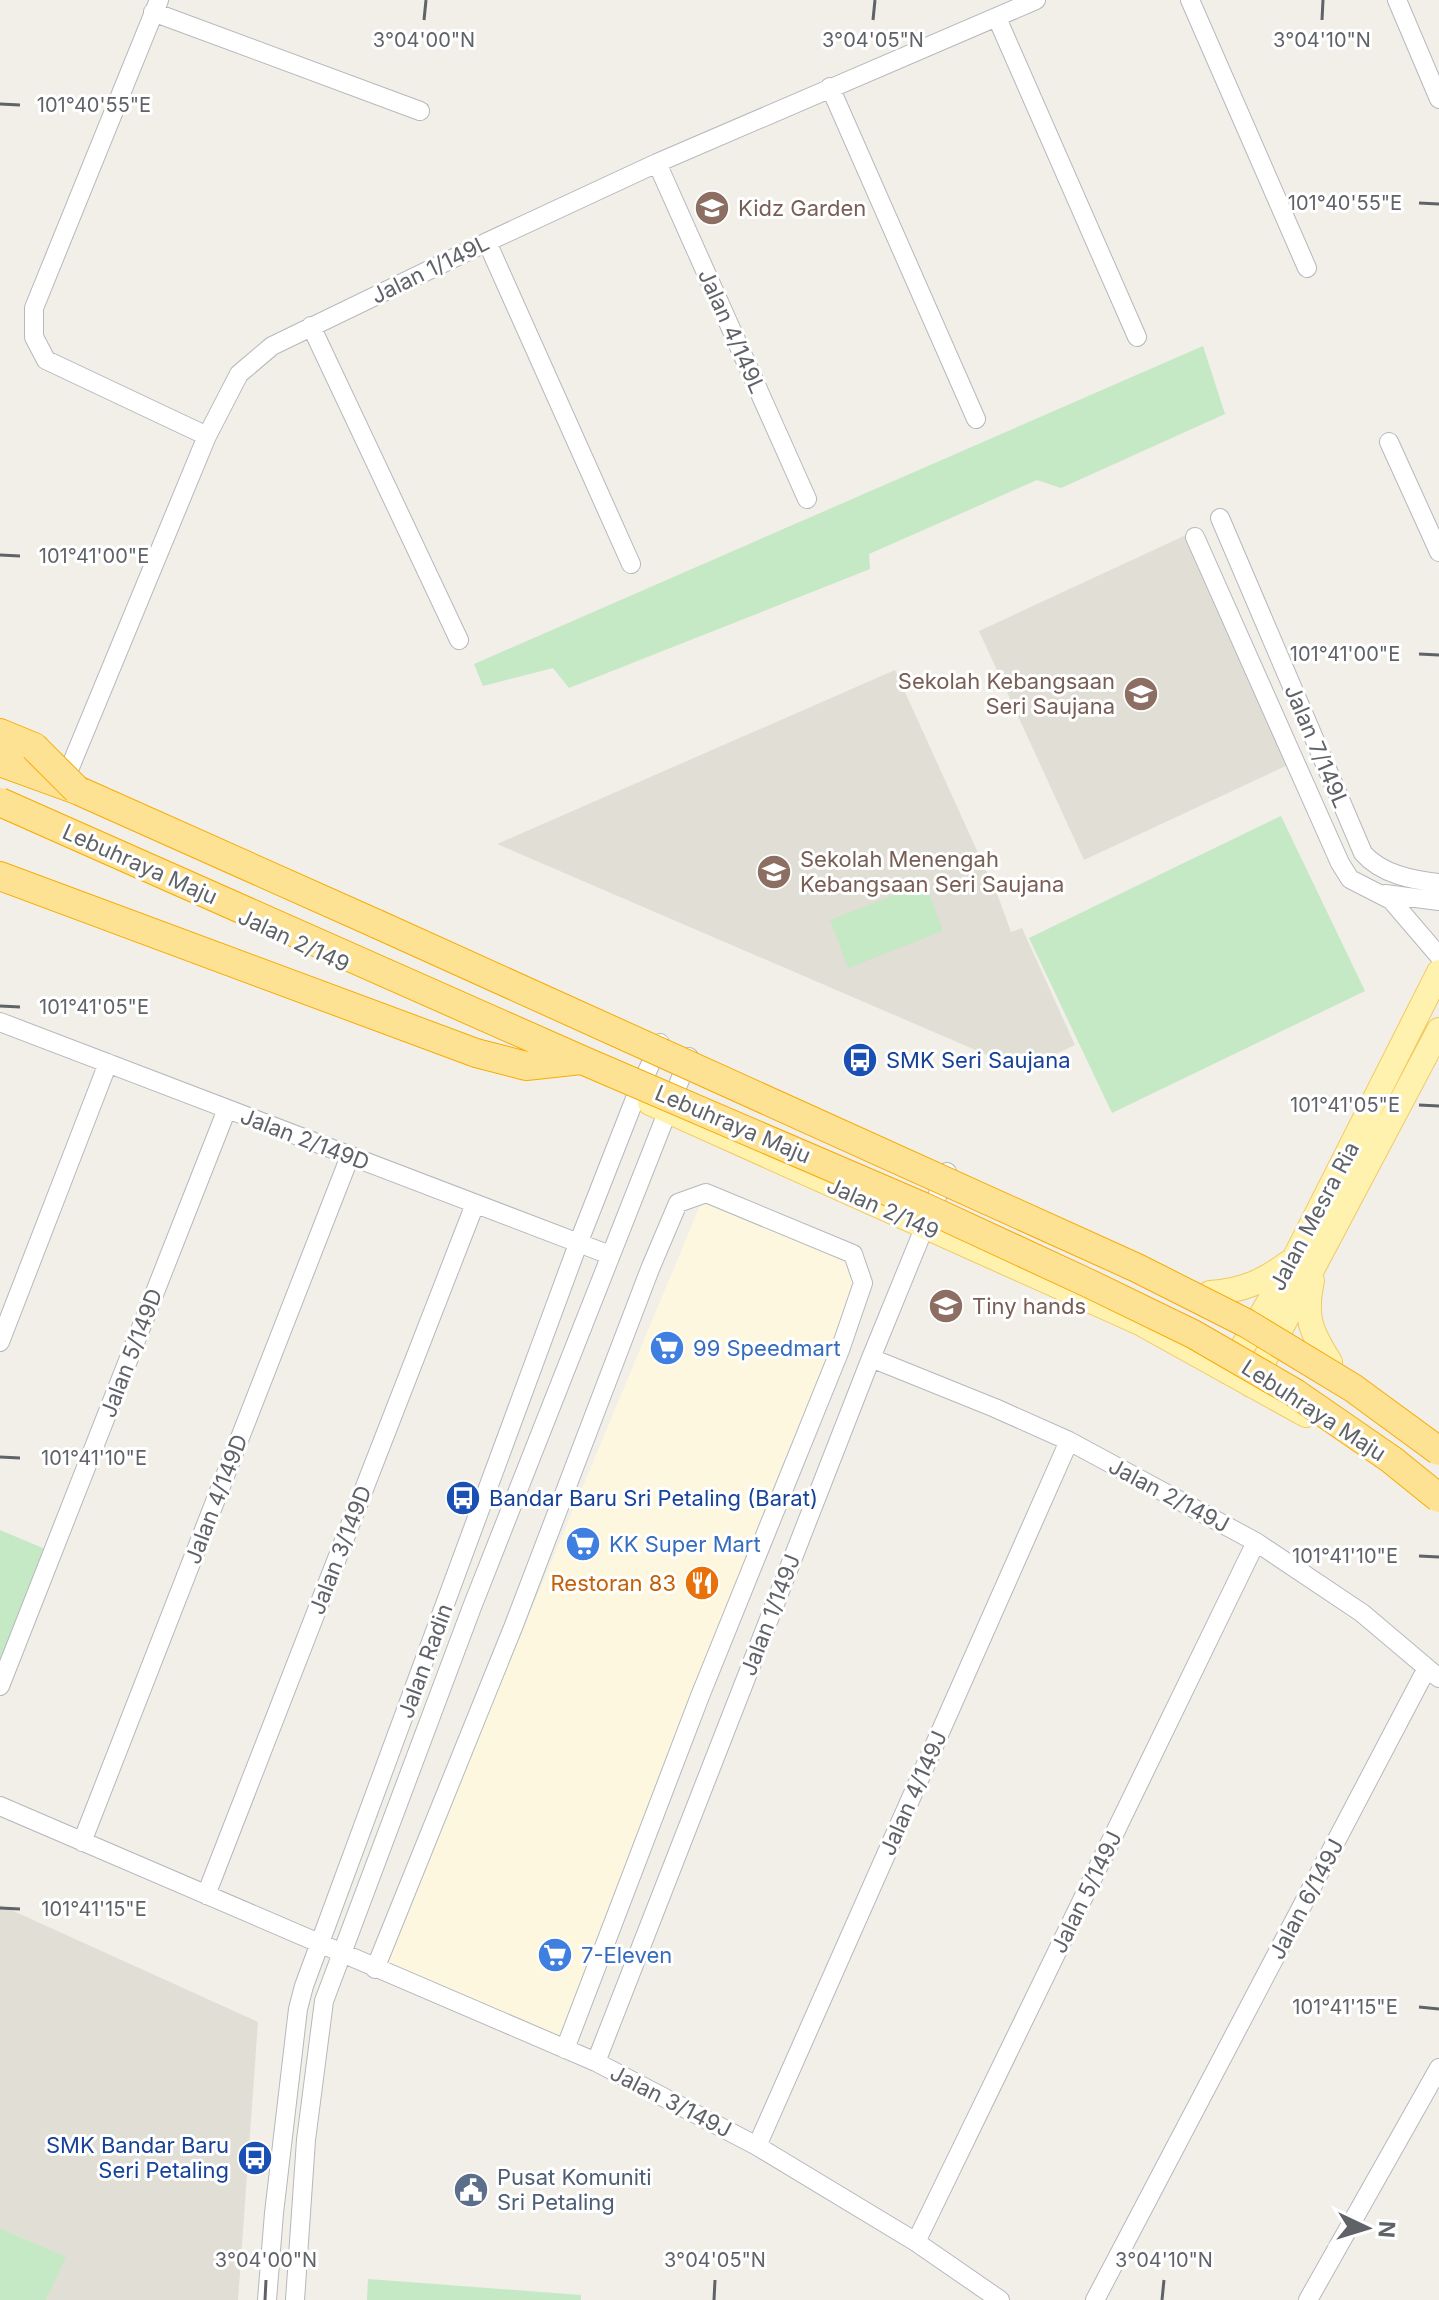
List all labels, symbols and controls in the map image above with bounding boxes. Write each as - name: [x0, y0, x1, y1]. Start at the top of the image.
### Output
- text: 3°04'00"N: [373, 28, 475, 52]
- text: 3°04'05"N: [822, 28, 924, 52]
- text: 3°04'10"N: [1273, 28, 1371, 52]
- text: 101°40'55"E: [37, 93, 151, 117]
- school or university icon: Kidz Garden: [693, 189, 731, 227]
- text: 101°40'55"E: [1288, 191, 1402, 215]
- place label: Kidz Garden: [738, 195, 866, 221]
- street label: Jalan 1/149L: [367, 229, 493, 309]
- street label: Jalan 4/149L: [693, 265, 771, 397]
- text: 101°41'00"E: [39, 544, 149, 568]
- text: 101°41'00"E: [1290, 642, 1400, 666]
- place label: Sekolah Kebangsaan Seri Saujana: [898, 668, 1115, 719]
- school or university icon: Sekolah Kebangsaan Seri Saujana: [1122, 675, 1160, 713]
- street label: Jalan 7/149L: [1279, 680, 1355, 812]
- street label: Lebuhraya Maju: [59, 818, 221, 910]
- place label: Sekolah Menengah Kebangsaan Seri Saujana: [800, 846, 1064, 897]
- school or university icon: Sekolah Menengah Kebangsaan Seri Saujana: [755, 853, 793, 891]
- street label: Jalan 2/149: [234, 903, 354, 977]
- text: 101°41'05"E: [39, 995, 149, 1019]
- bus stop icon: SMK Seri Saujana: [841, 1041, 879, 1079]
- place label: SMK Seri Saujana: [886, 1047, 1071, 1073]
- street label: Lebuhraya Maju: [651, 1080, 815, 1168]
- text: 101°41'05"E: [1290, 1093, 1400, 1117]
- street label: Jalan 2/149D: [237, 1103, 373, 1175]
- street label: Jalan Mesra Ria: [1264, 1137, 1364, 1295]
- street label: Jalan 2/149: [823, 1172, 943, 1244]
- street label: Jalan 5/149D: [95, 1285, 167, 1421]
- school or university icon: Tiny hands: [927, 1287, 965, 1325]
- place label: Tiny hands: [972, 1293, 1086, 1319]
- supermarket icon: 99 Speedmart: [648, 1329, 686, 1367]
- place label: 99 Speedmart: [693, 1335, 841, 1361]
- street label: Lebuhraya Maju: [1237, 1354, 1391, 1466]
- street label: Jalan 4/149D: [179, 1431, 253, 1567]
- text: 101°41'10"E: [41, 1446, 147, 1470]
- street label: Jalan 2/149J: [1104, 1452, 1234, 1538]
- bus stop icon: Bandar Baru Sri Petaling (Barat): [444, 1479, 482, 1517]
- street label: Jalan 3/149D: [303, 1482, 377, 1618]
- place label: Bandar Baru Sri Petaling (Barat): [489, 1485, 818, 1511]
- supermarket icon: KK Super Mart: [564, 1525, 602, 1563]
- place label: KK Super Mart: [609, 1531, 761, 1557]
- text: 101°41'10"E: [1292, 1544, 1398, 1568]
- street label: Jalan 1/149J: [735, 1551, 805, 1679]
- restaurant icon: Restoran 83: [683, 1564, 721, 1602]
- place label: Restoran 83: [551, 1570, 676, 1596]
- street label: Jalan Radin: [392, 1600, 458, 1722]
- street label: Jalan 4/149J: [874, 1727, 952, 1859]
- street label: Jalan 5/149J: [1045, 1827, 1127, 1957]
- street label: Jalan 6/149J: [1263, 1834, 1349, 1964]
- text: 101°41'15"E: [41, 1897, 147, 1921]
- supermarket icon: 7-Eleven: [536, 1936, 574, 1974]
- place label: 7-Eleven: [581, 1942, 672, 1968]
- text: 101°41'15"E: [1292, 1995, 1398, 2019]
- street label: Jalan 3/149J: [606, 2059, 736, 2143]
- place label: SMK Bandar Baru Seri Petaling: [46, 2132, 229, 2183]
- bus stop icon: SMK Bandar Baru Seri Petaling: [236, 2139, 274, 2177]
- place label: Pusat Komuniti Sri Petaling: [497, 2164, 652, 2215]
- public building icon: Pusat Komuniti Sri Petaling: [452, 2171, 490, 2209]
- north arrow: [1327, 2188, 1407, 2268]
- text: N: [1373, 2220, 1401, 2239]
- text: 3°04'00"N: [215, 2248, 317, 2272]
- text: 3°04'05"N: [664, 2248, 766, 2272]
- text: 3°04'10"N: [1115, 2248, 1213, 2272]

